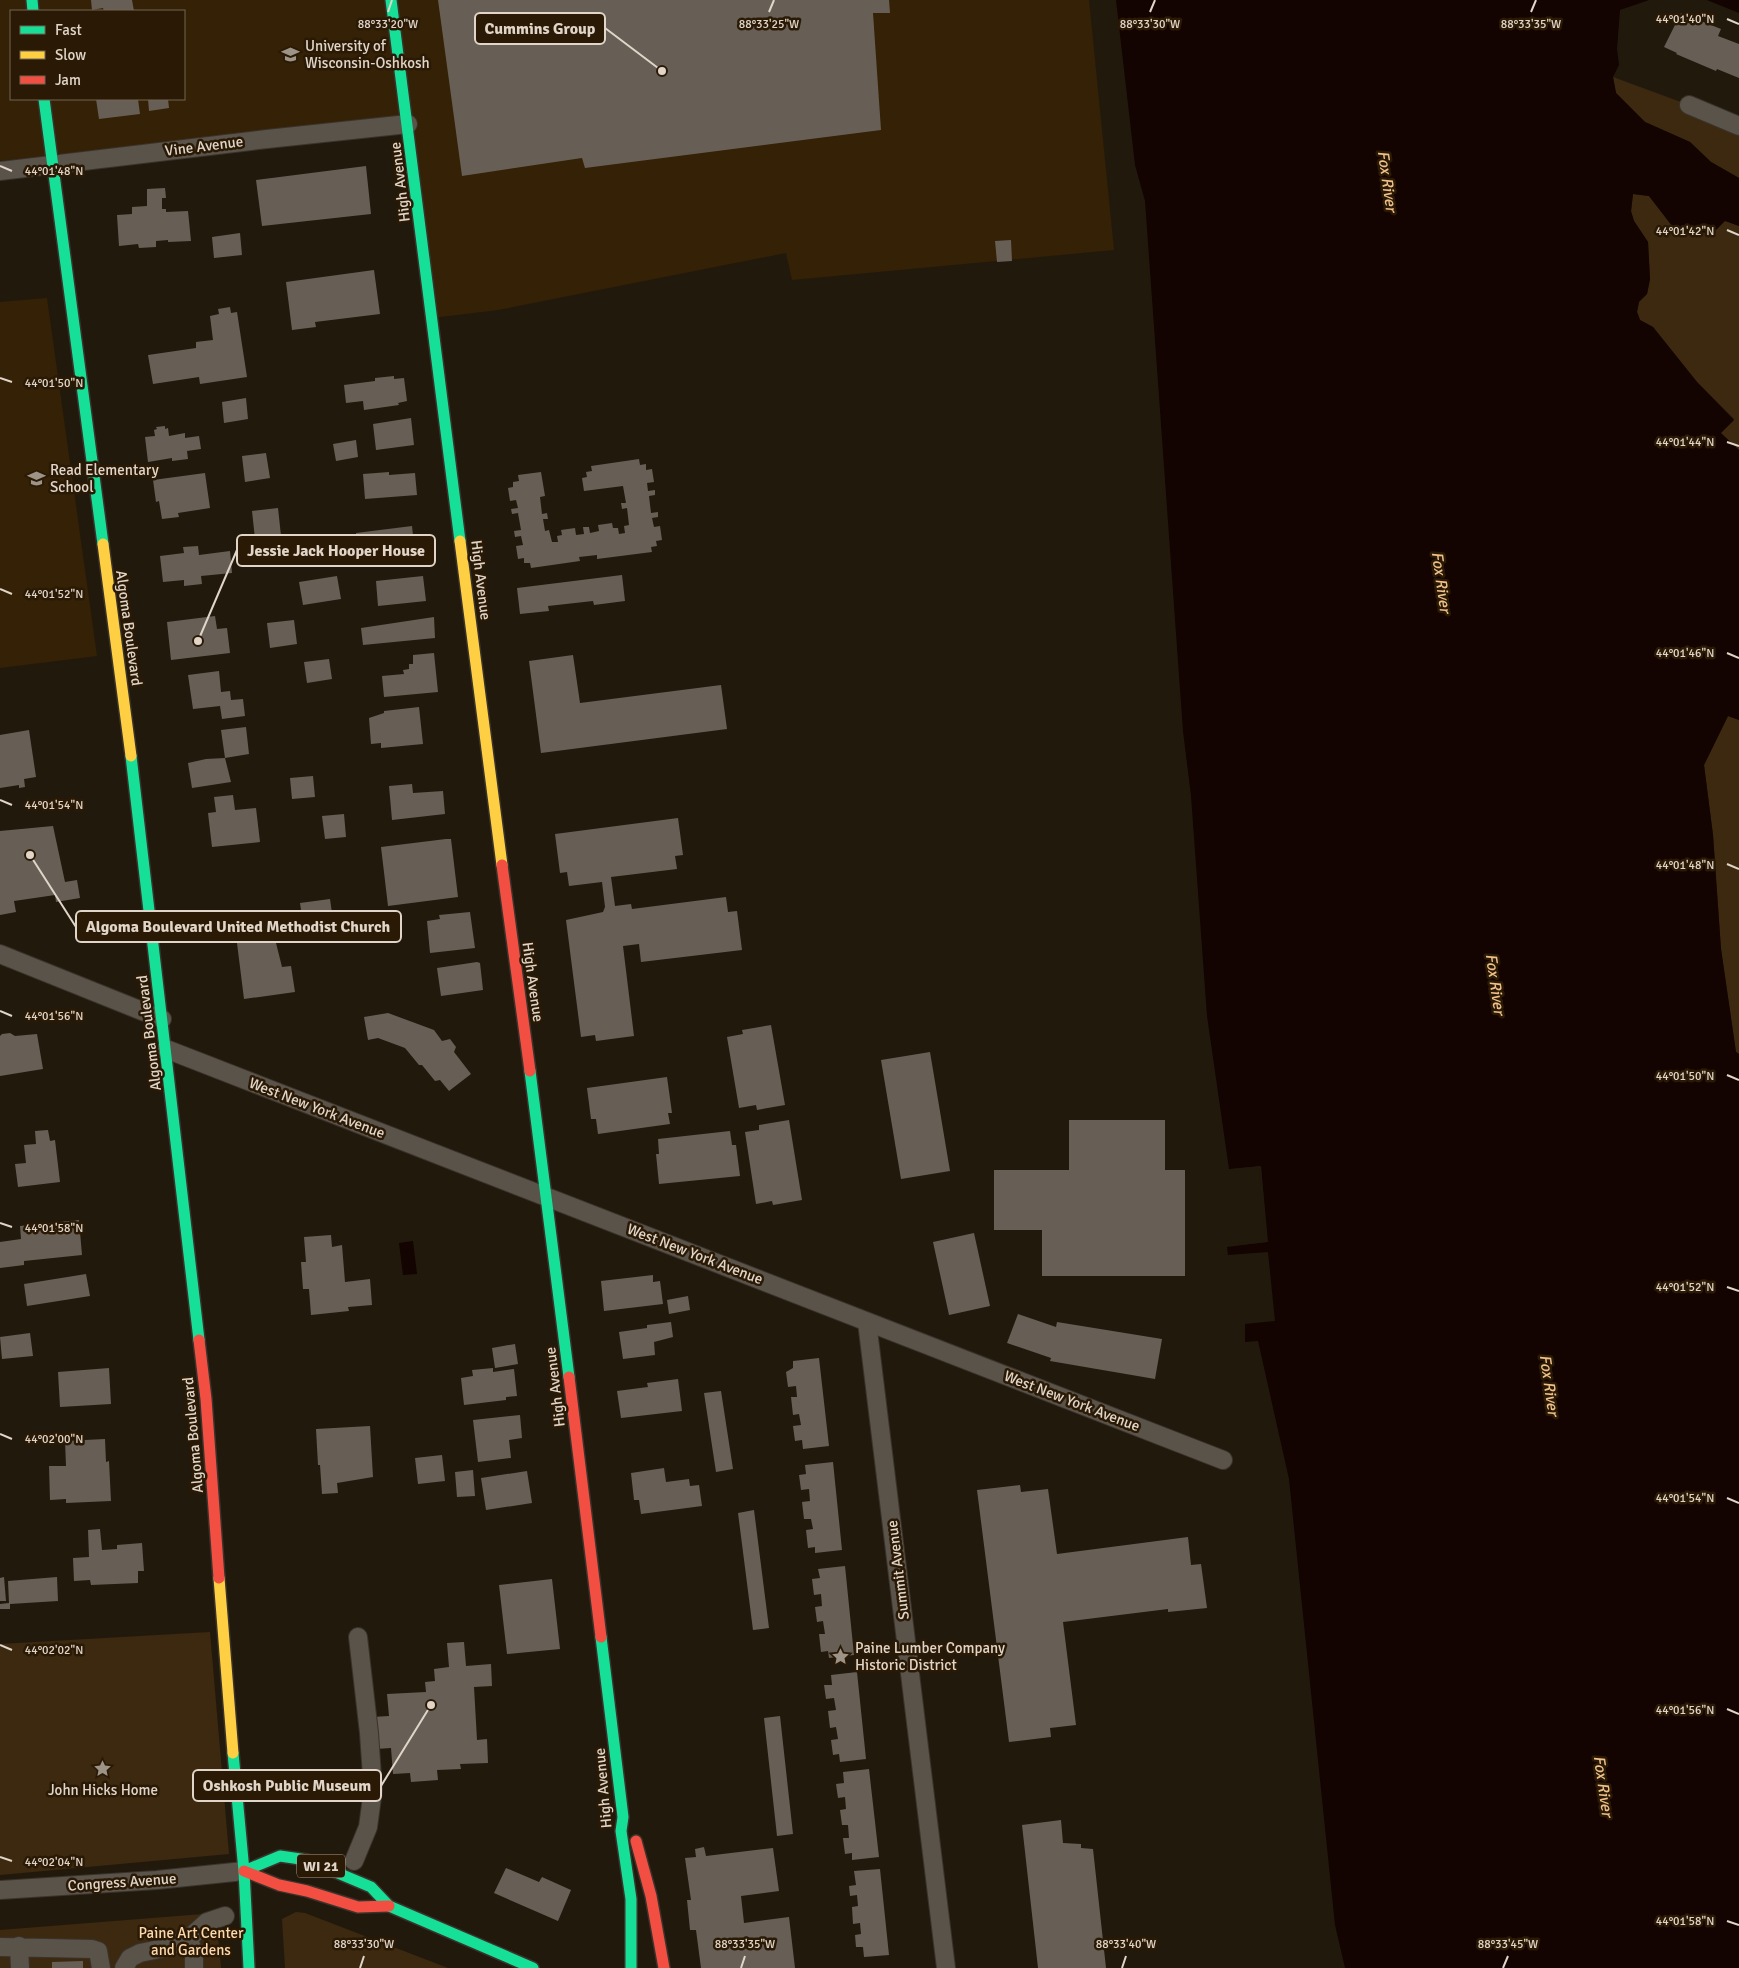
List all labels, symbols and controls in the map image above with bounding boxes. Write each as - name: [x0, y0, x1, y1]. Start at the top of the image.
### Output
- legend: [10, 10, 185, 100]
- text: 44°01'40"N: [1656, 12, 1714, 27]
- callout: Cummins Group: [475, 13, 605, 44]
- text: 88°33'20"W: [358, 17, 418, 32]
- text: 88°33'25"W: [739, 17, 799, 32]
- text: 88°33'30"W: [1120, 17, 1180, 32]
- text: 88°33'35"W: [1501, 17, 1561, 32]
- text: Cummins Group: [485, 19, 596, 39]
- text: Fast: [55, 21, 82, 39]
- place label: University of Wisconsin-Oshkosh: [305, 37, 430, 72]
- school or university icon: University of Wisconsin-Oshkosh: [281, 45, 301, 65]
- text: Slow: [55, 46, 86, 64]
- text: Jam: [55, 71, 81, 89]
- street label: Vine Avenue: [164, 132, 244, 160]
- street label: High Avenue: [386, 141, 414, 223]
- water label: Fox River: [1373, 149, 1401, 215]
- text: 44°01'48"N: [25, 164, 83, 179]
- text: 44°01'42"N: [1656, 224, 1714, 239]
- text: 44°01'50"N: [25, 376, 83, 391]
- text: 44°01'44"N: [1656, 435, 1714, 450]
- place label: Read Elementary School: [50, 461, 159, 496]
- school or university icon: Read Elementary School: [26, 469, 46, 489]
- callout: Jessie Jack Hooper House: [237, 535, 435, 566]
- street label: High Avenue: [467, 539, 495, 621]
- text: Jessie Jack Hooper House: [247, 541, 425, 561]
- water label: Fox River: [1427, 550, 1455, 616]
- street label: Algoma Boulevard: [112, 569, 146, 687]
- text: 44°01'52"N: [25, 587, 83, 602]
- text: 44°01'46"N: [1656, 646, 1714, 661]
- text: 44°01'54"N: [25, 798, 83, 813]
- text: 44°01'48"N: [1656, 858, 1714, 873]
- callout: Algoma Boulevard United Methodist Church: [76, 911, 401, 942]
- text: Algoma Boulevard United Methodist Church: [86, 917, 390, 937]
- street label: High Avenue: [518, 941, 548, 1023]
- water label: Fox River: [1481, 952, 1509, 1018]
- street label: Algoma Boulevard: [133, 974, 165, 1092]
- text: 44°01'56"N: [25, 1009, 83, 1024]
- text: 44°01'50"N: [1656, 1069, 1714, 1084]
- street label: West New York Avenue: [246, 1074, 388, 1142]
- street label: West New York Avenue: [624, 1220, 766, 1288]
- text: 44°01'58"N: [25, 1221, 83, 1236]
- text: 44°01'52"N: [1656, 1280, 1714, 1295]
- street label: High Avenue: [541, 1346, 569, 1428]
- water label: Fox River: [1535, 1353, 1563, 1419]
- street label: West New York Avenue: [1001, 1367, 1143, 1435]
- street label: Algoma Boulevard: [179, 1376, 207, 1494]
- text: 44°02'00"N: [25, 1432, 83, 1447]
- text: 44°01'54"N: [1656, 1491, 1714, 1506]
- street label: Summit Avenue: [883, 1519, 913, 1621]
- place label: Paine Lumber Company Historic District: [855, 1639, 1005, 1674]
- text: 44°02'02"N: [25, 1643, 83, 1658]
- place icon: Paine Lumber Company Historic District: [831, 1647, 851, 1667]
- text: 44°01'56"N: [1656, 1703, 1714, 1718]
- street label: High Avenue: [591, 1747, 615, 1829]
- water label: Fox River: [1589, 1754, 1617, 1820]
- place icon: John Hicks Home: [93, 1759, 113, 1779]
- callout: Oshkosh Public Museum: [193, 1770, 381, 1801]
- text: Oshkosh Public Museum: [203, 1776, 371, 1796]
- place label: John Hicks Home: [48, 1781, 158, 1799]
- road number: WI 21: [297, 1854, 345, 1878]
- text: 44°02'04"N: [25, 1855, 83, 1870]
- street label: Congress Avenue: [67, 1869, 177, 1895]
- text: 44°01'58"N: [1656, 1914, 1714, 1929]
- park label: Paine Art Center and Gardens: [138, 1924, 244, 1959]
- text: 88°33'30"W: [334, 1937, 394, 1952]
- text: 88°33'35"W: [715, 1937, 775, 1952]
- text: 88°33'40"W: [1096, 1937, 1156, 1952]
- text: 88°33'45"W: [1478, 1937, 1538, 1952]

